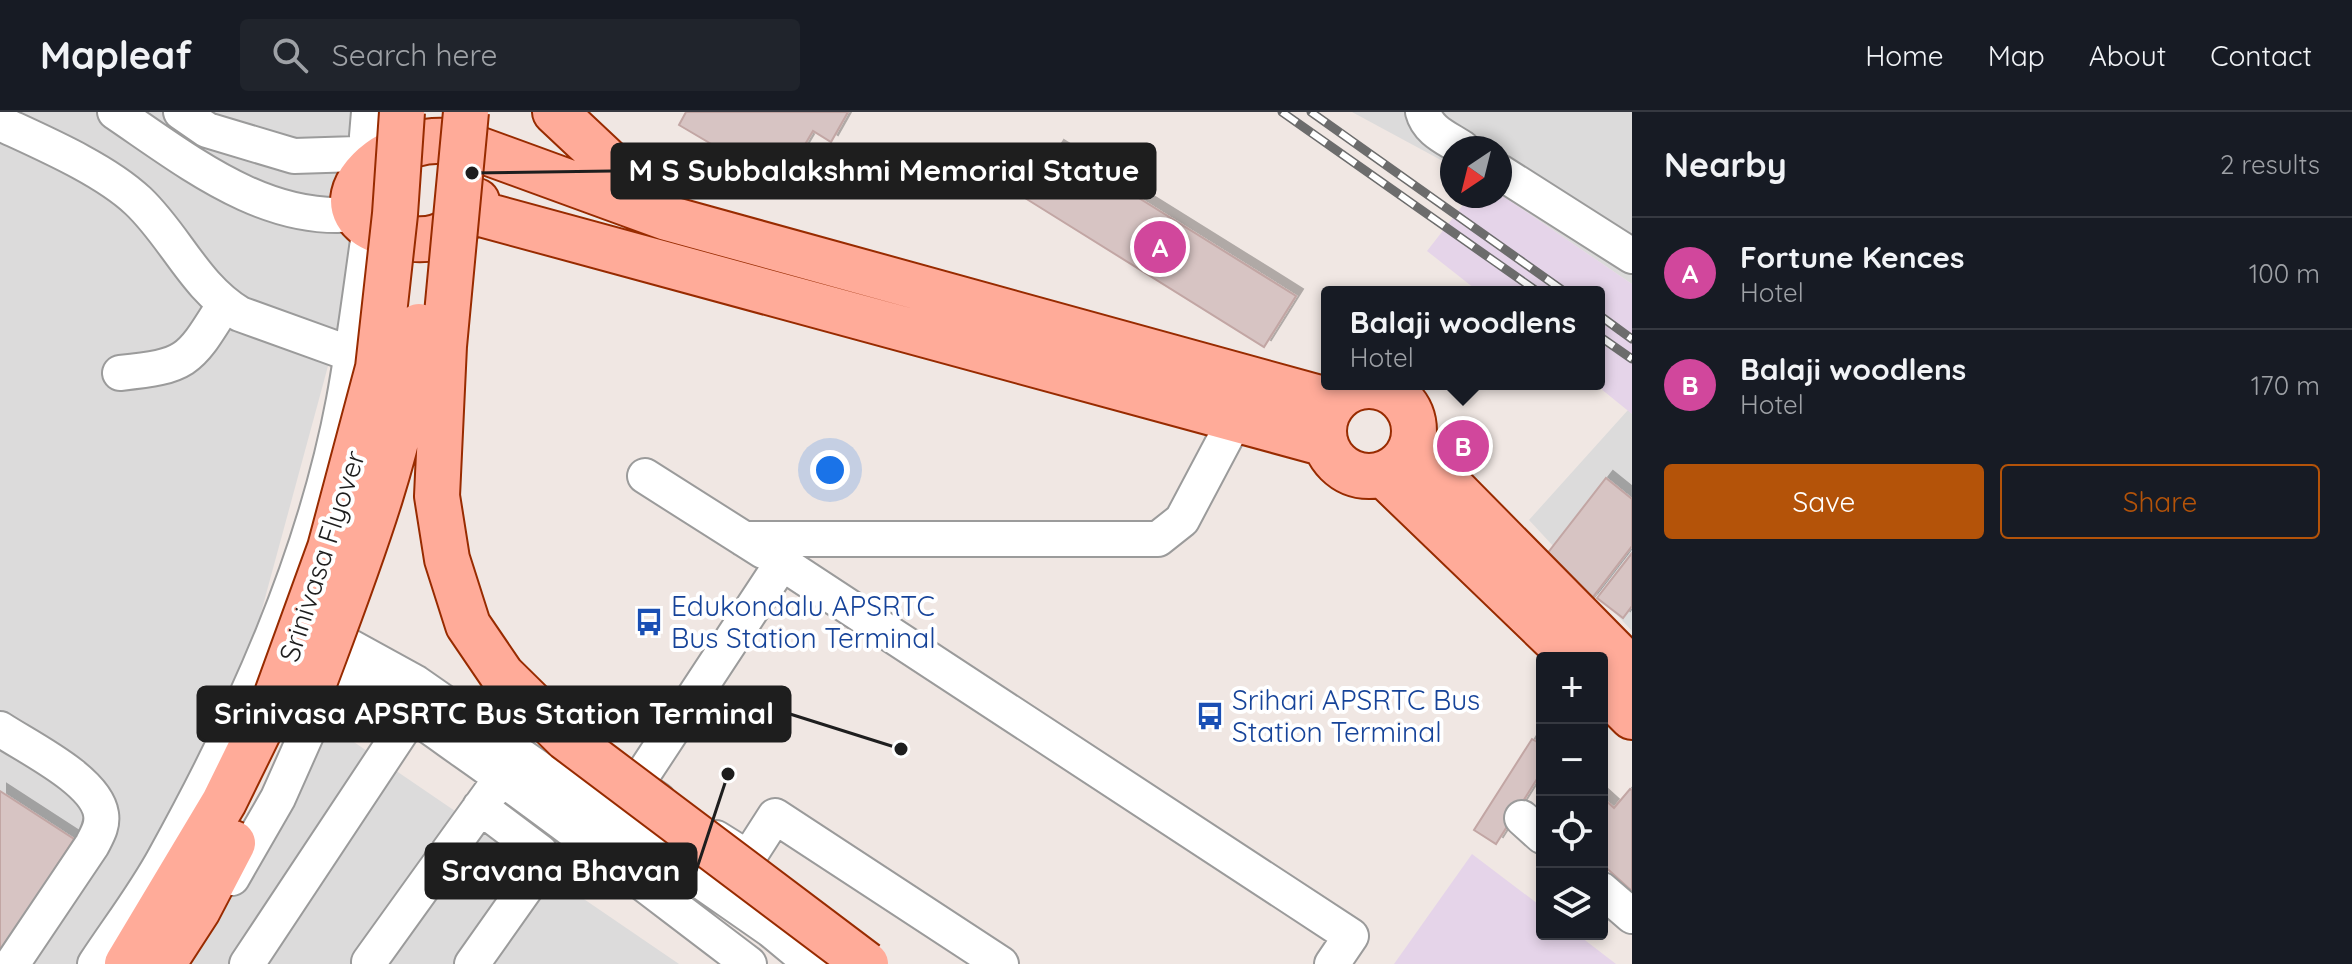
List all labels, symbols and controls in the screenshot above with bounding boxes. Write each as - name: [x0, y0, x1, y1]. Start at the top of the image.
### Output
- search box: [240, 19, 800, 91]
- text: Mapleaf: [40, 31, 192, 79]
- icon: search: [268, 33, 312, 77]
- text: Search here: [332, 36, 497, 74]
- text: Home: [1865, 38, 1944, 73]
- text: Map: [1988, 38, 2045, 73]
- text: About: [2089, 38, 2166, 73]
- text: Contact: [2210, 38, 2312, 73]
- north arrow: [1440, 136, 1512, 208]
- text: Nearby: [1664, 143, 1787, 186]
- callout: M S Subbalakshmi Memorial Statue: [612, 144, 1155, 198]
- text: 2 results: [2220, 148, 2320, 181]
- text: M S Subbalakshmi Memorial Statue: [628, 151, 1140, 189]
- pin: A: [1134, 217, 1186, 277]
- text: Fortune Kences: [1740, 238, 1964, 276]
- text: A: [1682, 257, 1698, 290]
- text: 100 m: [2249, 257, 2320, 290]
- text: Hotel: [1740, 276, 1804, 309]
- popup: [1321, 286, 1605, 390]
- text: Balaji woodlens: [1350, 303, 1576, 341]
- text: Hotel: [1350, 341, 1414, 374]
- text: Balaji woodlens: [1740, 350, 1966, 388]
- text: B: [1681, 369, 1699, 402]
- text: 170 m: [2251, 369, 2320, 402]
- text: Hotel: [1740, 388, 1804, 421]
- pin: B: [1437, 416, 1489, 476]
- street label: Srinivasa Flyover: [271, 446, 372, 666]
- your location: [810, 450, 850, 490]
- button: Save: [1664, 464, 1984, 539]
- button: Share: [2000, 464, 2320, 539]
- place label: Edukondalu APSRTC Bus Station Terminal: [671, 588, 936, 655]
- bus stop icon: Edukondalu APSRTC Bus Station Terminal: [634, 607, 664, 637]
- map controls: [1536, 652, 1608, 940]
- button: +: [1536, 652, 1608, 724]
- place label: Srihari APSRTC Bus Station Terminal: [1232, 682, 1480, 749]
- callout: Srinivasa APSRTC Bus Station Terminal: [198, 687, 790, 741]
- text: Srinivasa APSRTC Bus Station Terminal: [214, 694, 774, 732]
- bus stop icon: Srihari APSRTC Bus Station Terminal: [1195, 701, 1225, 731]
- button: −: [1536, 724, 1608, 796]
- button: locate: [1536, 796, 1608, 868]
- callout: Sravana Bhavan: [426, 844, 696, 898]
- text: Sravana Bhavan: [442, 851, 680, 889]
- button: layers: [1536, 868, 1608, 940]

